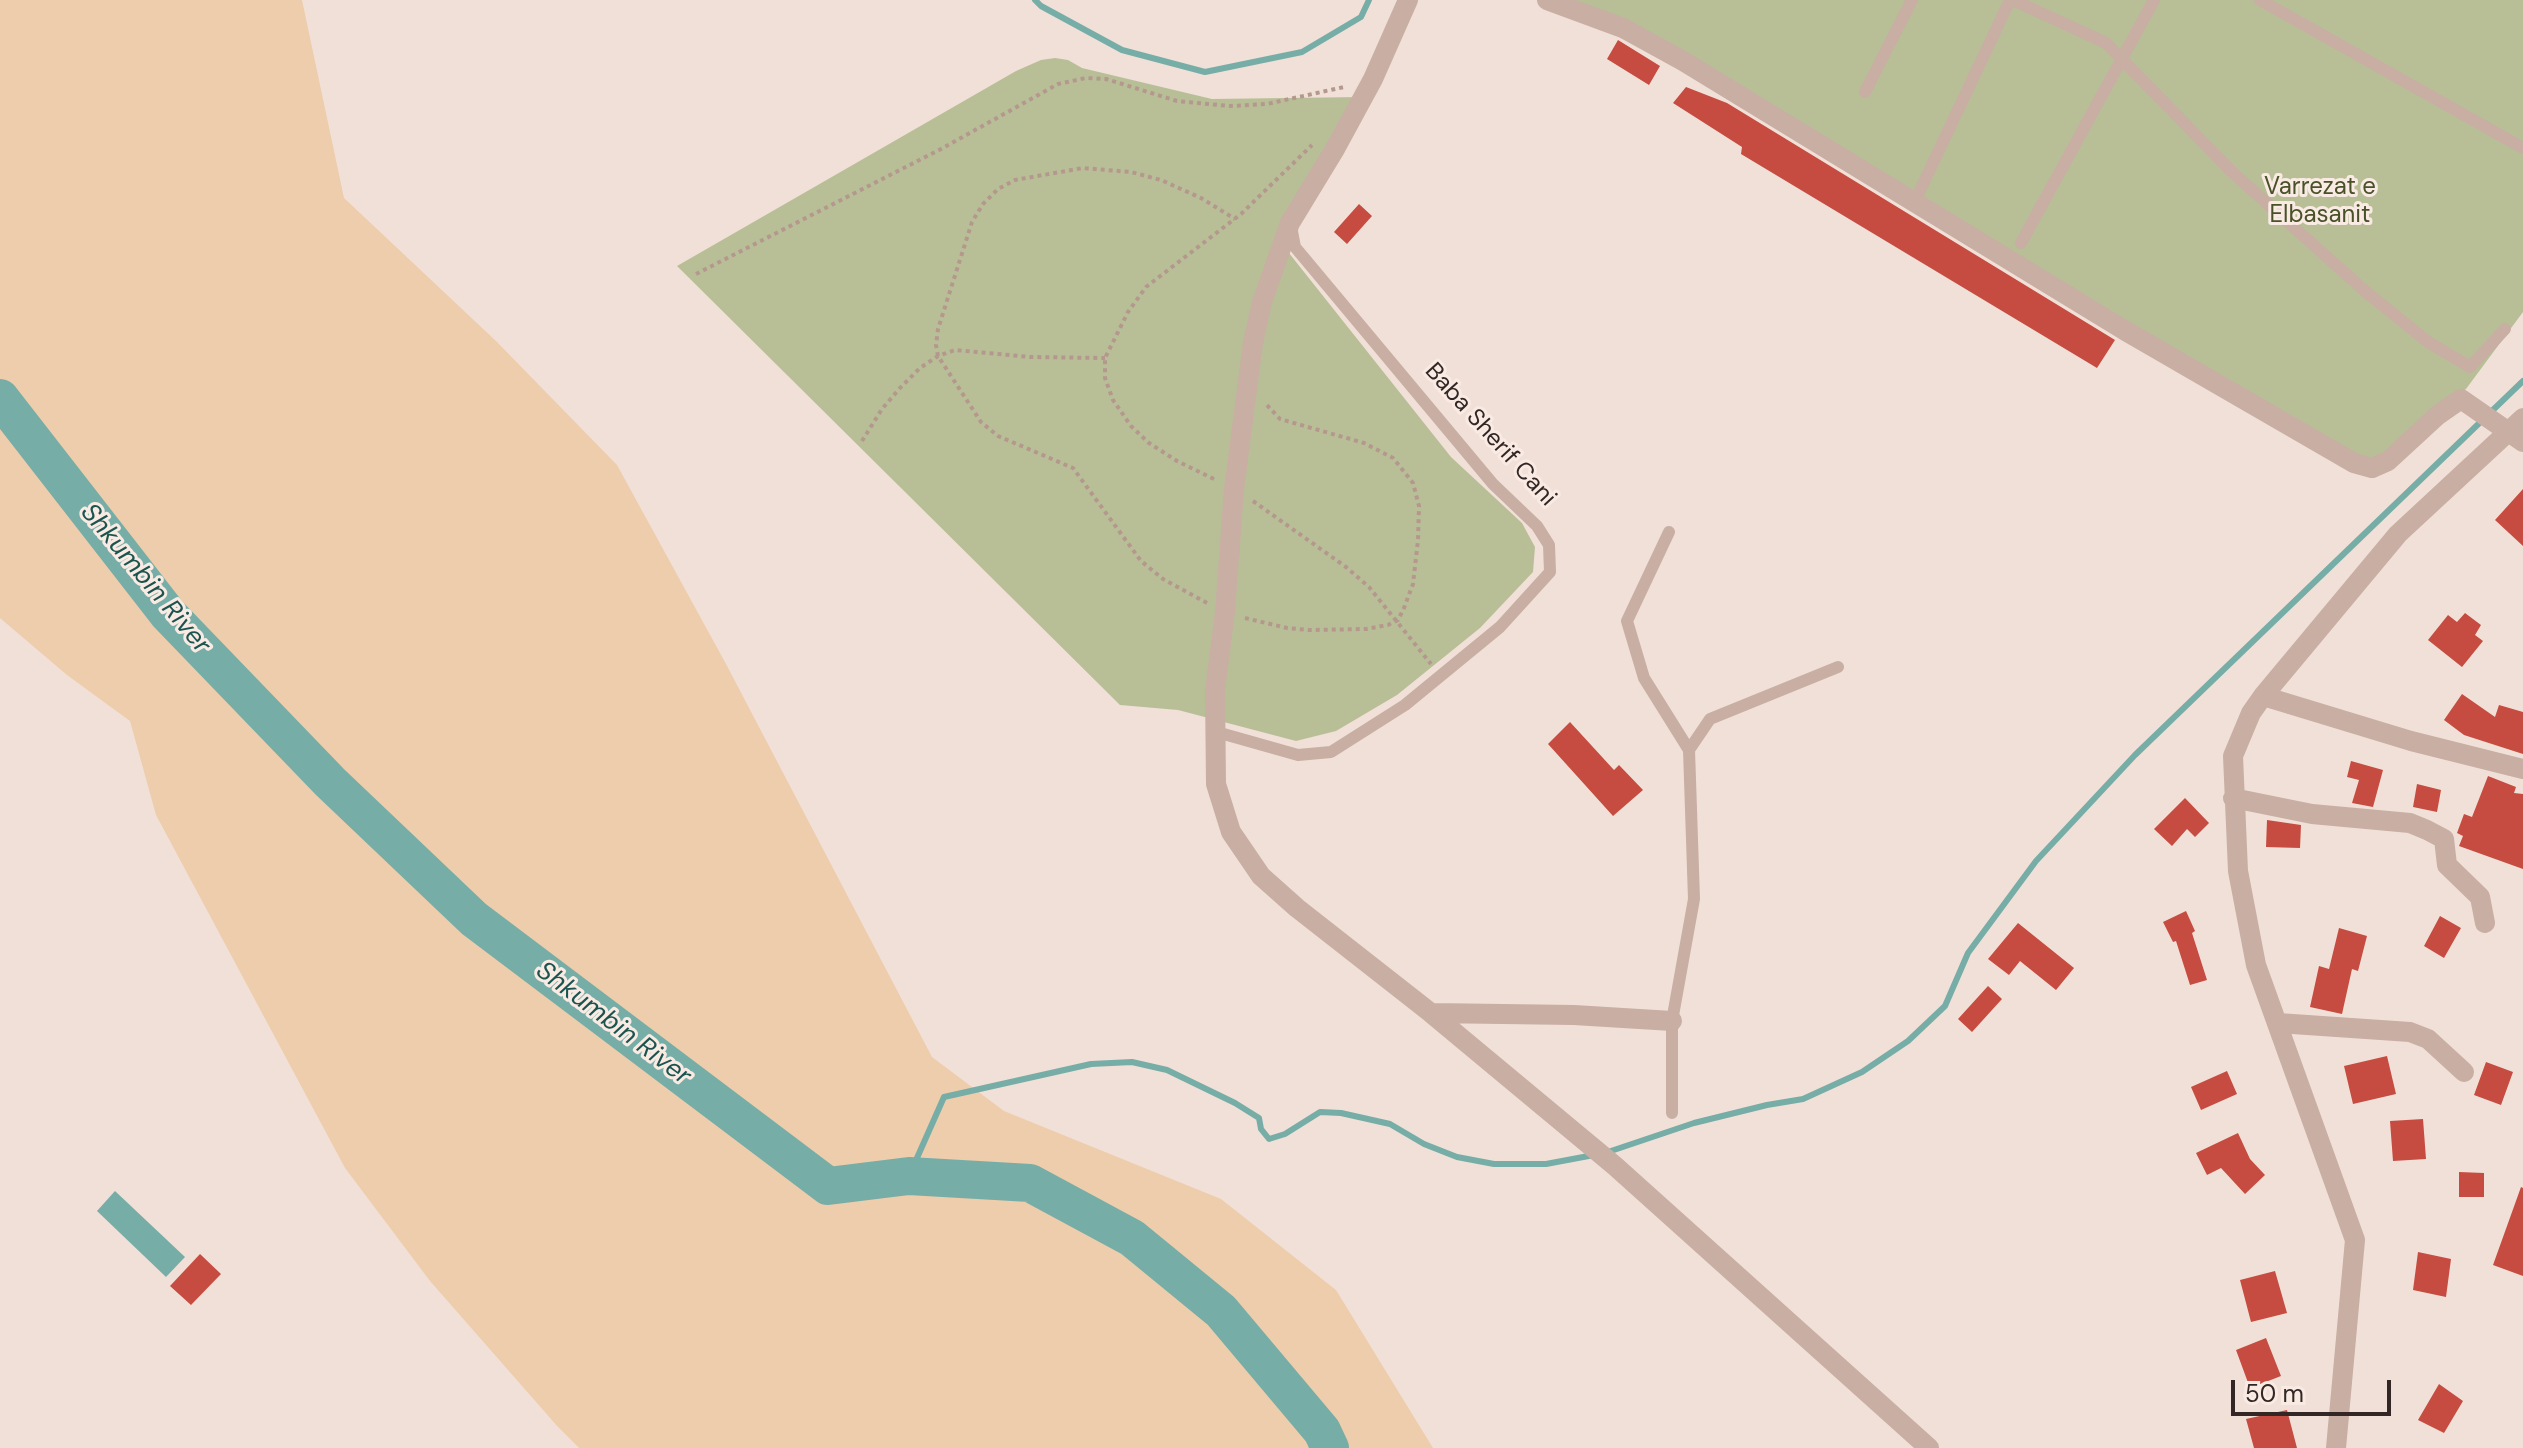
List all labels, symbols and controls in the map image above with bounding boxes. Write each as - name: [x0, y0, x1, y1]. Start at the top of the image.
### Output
- park label: Varrezat e Elbasanit: [2264, 174, 2376, 230]
- street label: Baba Sherif Cani: [1418, 358, 1562, 512]
- water label: Shkumbin River: [73, 498, 217, 660]
- water label: Shkumbin River: [529, 956, 697, 1092]
- scale bar: [2235, 1364, 2395, 1414]
- text: 50 m: [2245, 1378, 2304, 1409]

